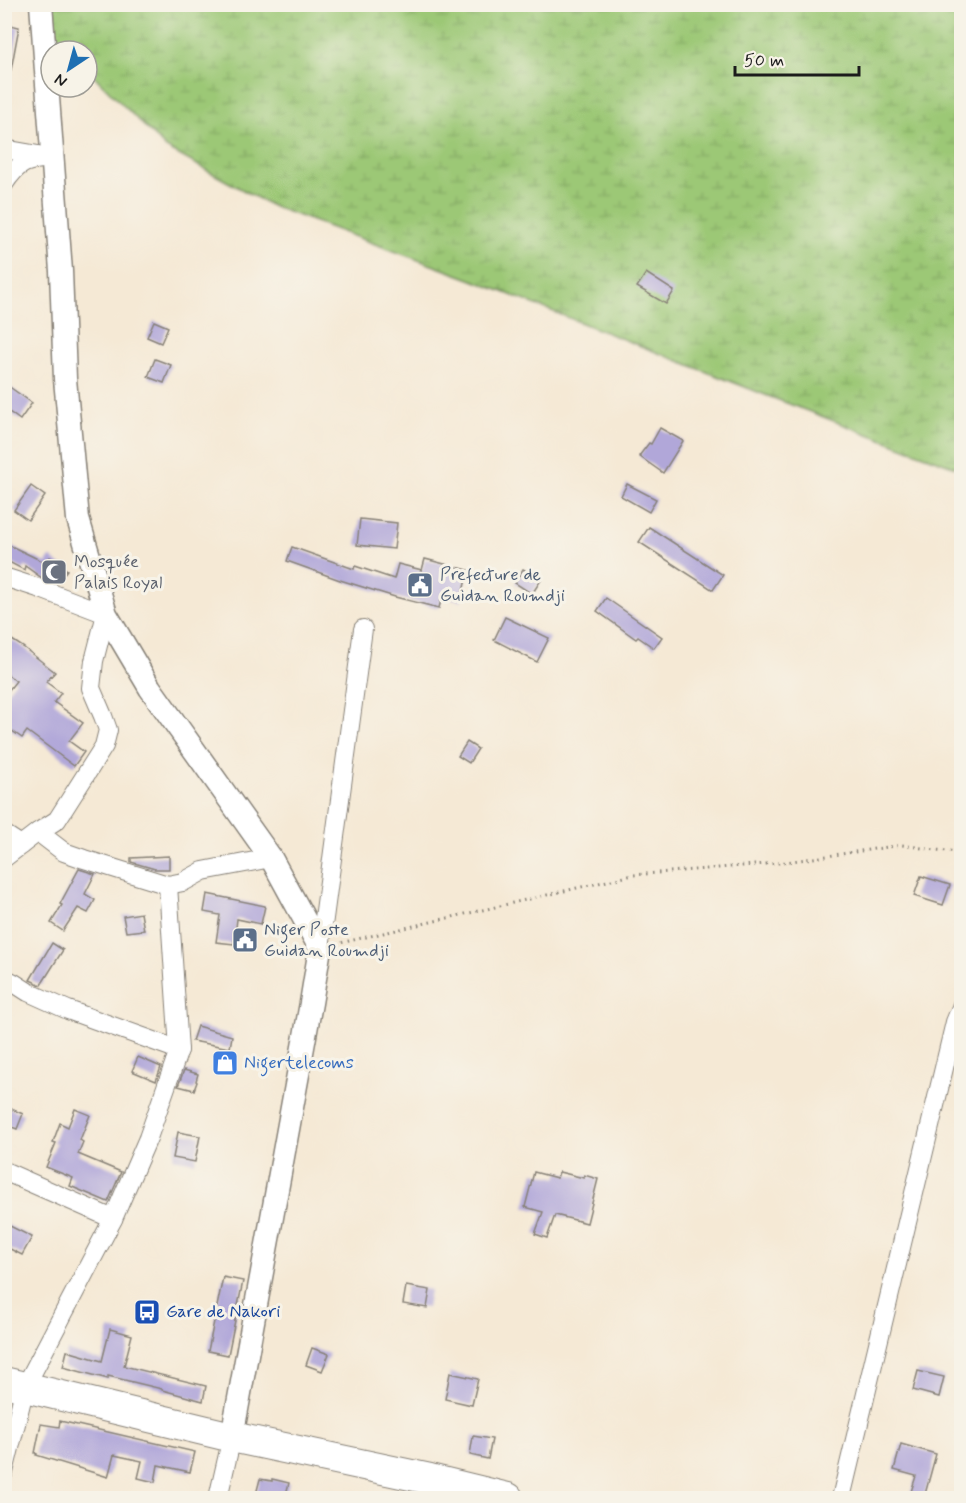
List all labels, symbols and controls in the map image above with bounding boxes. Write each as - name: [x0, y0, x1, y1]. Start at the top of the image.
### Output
- north arrow: [39, 39, 99, 99]
- scale bar: [735, 39, 860, 77]
- text: 50 m: [744, 49, 784, 73]
- text: N: [51, 68, 72, 92]
- place label: Mosquée Palais Royal: [74, 550, 162, 595]
- mosque icon: Mosquée Palais Royal: [39, 557, 69, 587]
- place label: Prefecture de Guidan Roumdji: [440, 563, 565, 608]
- public building icon: Prefecture de Guidan Roumdji: [405, 570, 435, 600]
- place label: Niger Poste Guidan Roumdji: [264, 918, 389, 963]
- public building icon: Niger Poste Guidan Roumdji: [230, 925, 260, 955]
- shop icon: Nigertelecoms: [210, 1048, 240, 1078]
- place label: Nigertelecoms: [244, 1051, 354, 1077]
- bus stop icon: Gare de Nakori: [132, 1297, 162, 1327]
- place label: Gare de Nakori: [166, 1300, 280, 1324]

